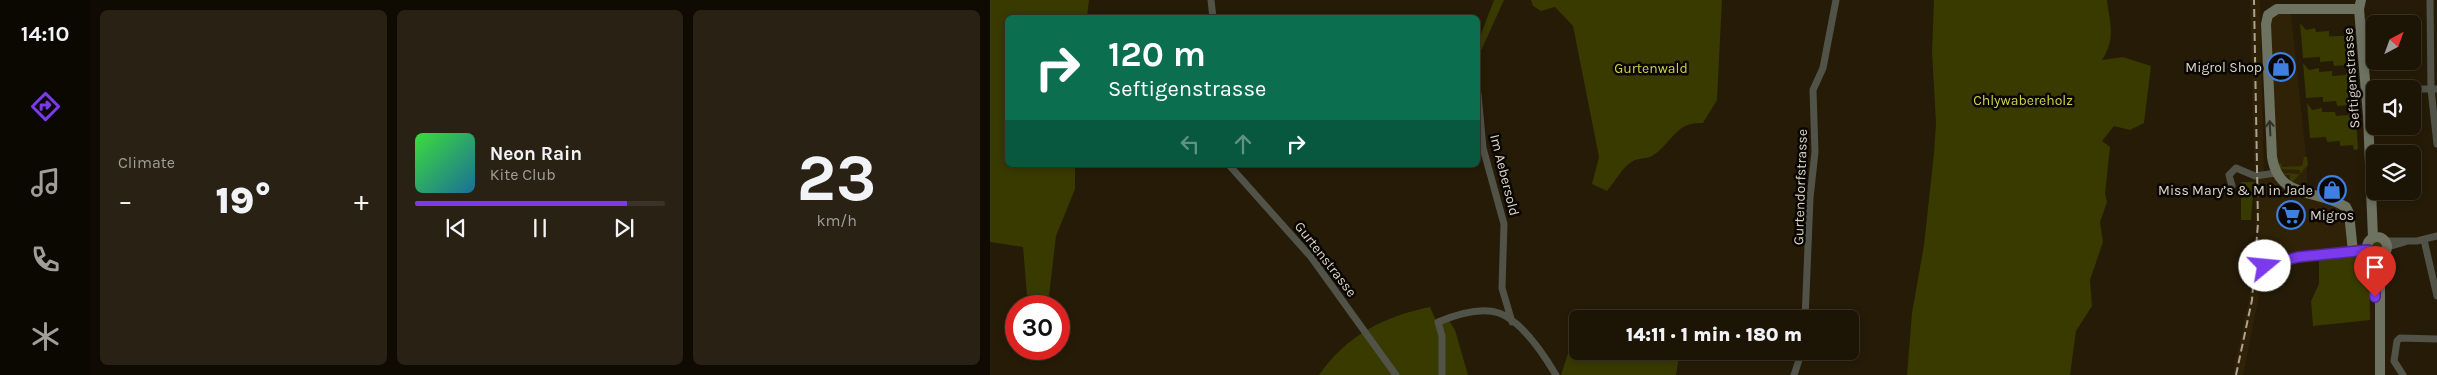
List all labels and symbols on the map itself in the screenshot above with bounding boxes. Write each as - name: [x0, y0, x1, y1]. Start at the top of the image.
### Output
- north arrow: [2366, 15, 2421, 70]
- street label: Seftigenstrasse: [2340, 27, 2363, 129]
- shop icon: Migrol Shop: [2266, 52, 2296, 82]
- place label: Migrol Shop: [2185, 59, 2262, 76]
- park label: Gurtenwald: [1614, 60, 1688, 77]
- park label: Chlywabereholz: [1973, 92, 2073, 109]
- one-way arrow: [2266, 120, 2275, 136]
- street label: Gurtendorfstrasse: [1790, 129, 1811, 245]
- street label: Im Aebersold: [1486, 133, 1523, 218]
- shop icon: Miss Mary’s & M in Jade: [2317, 175, 2347, 205]
- place label: Miss Mary’s & M in Jade: [2158, 182, 2313, 199]
- supermarket icon: Migros: [2276, 200, 2306, 230]
- place label: Migros: [2310, 207, 2354, 224]
- street label: Gurtenstrasse: [1291, 218, 1360, 300]
- position arrow: [2238, 239, 2290, 291]
- pin: [2354, 246, 2396, 297]
- speed limit sign: 30: [1005, 295, 1070, 360]

